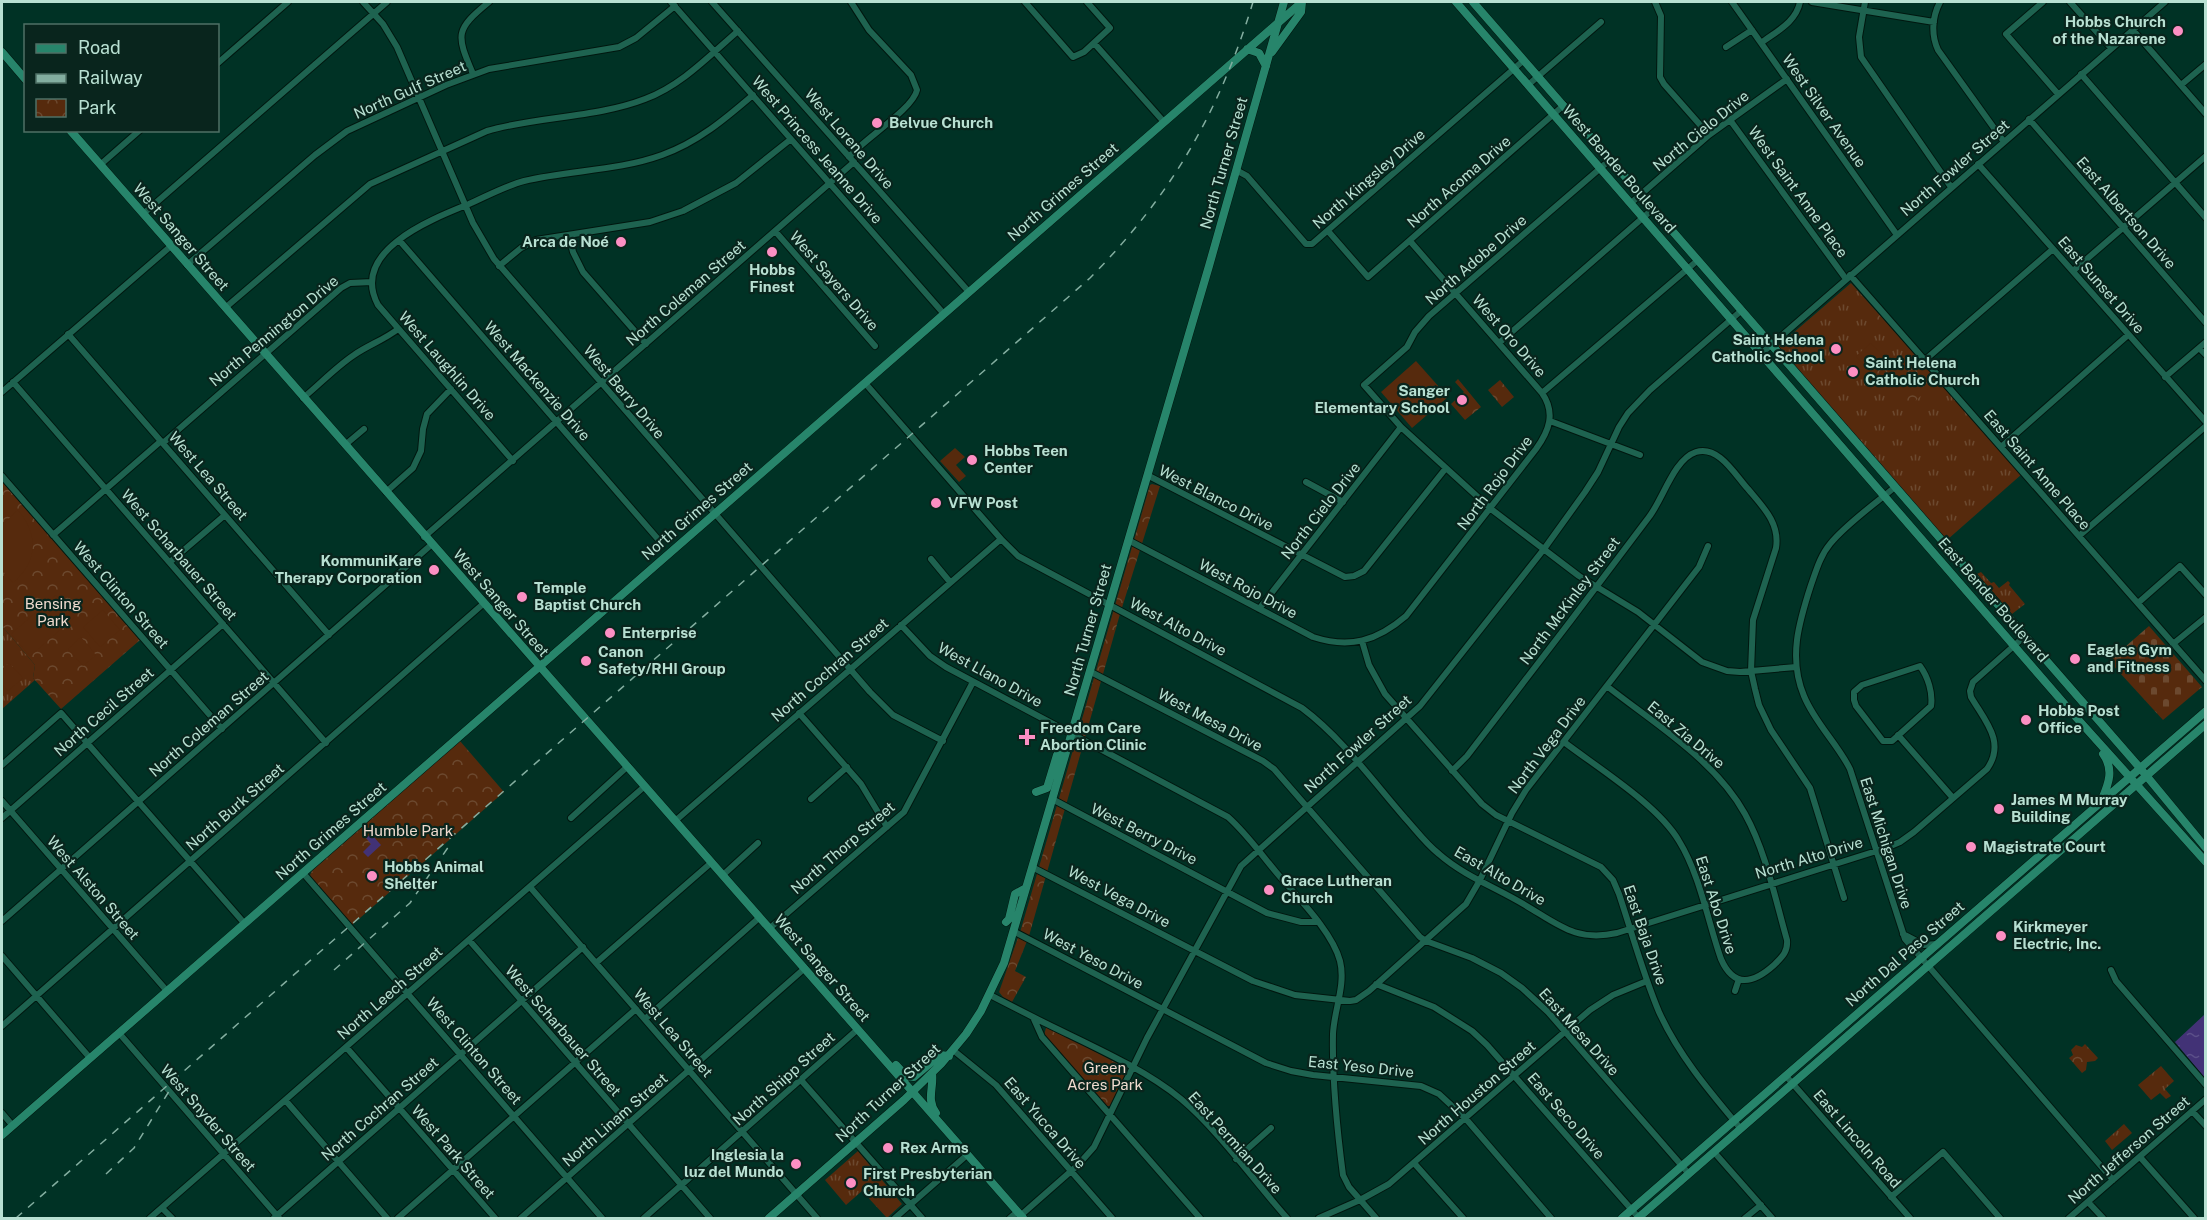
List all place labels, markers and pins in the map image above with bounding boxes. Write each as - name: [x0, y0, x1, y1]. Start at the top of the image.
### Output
- place label: Hobbs Church of the Nazarene: [2053, 13, 2166, 47]
- marker: Hobbs Church of the Nazarene: [2171, 24, 2185, 38]
- place label: Belvue Church: [889, 114, 993, 131]
- marker: Belvue Church: [870, 116, 884, 130]
- place label: Arca de Noé: [522, 233, 609, 250]
- marker: Arca de Noé: [614, 235, 628, 249]
- marker: Hobbs Finest: [765, 245, 779, 259]
- place label: Hobbs Finest: [749, 261, 795, 295]
- place label: Saint Helena Catholic School: [1711, 331, 1824, 365]
- marker: Saint Helena Catholic School: [1829, 342, 1843, 356]
- place label: Saint Helena Catholic Church: [1865, 354, 1980, 388]
- marker: Saint Helena Catholic Church: [1846, 365, 1860, 379]
- place label: Sanger Elementary School: [1314, 382, 1450, 416]
- marker: Sanger Elementary School: [1455, 393, 1469, 407]
- place label: Hobbs Teen Center: [984, 442, 1068, 476]
- marker: Hobbs Teen Center: [965, 453, 979, 467]
- place label: VFW Post: [948, 494, 1018, 511]
- marker: VFW Post: [929, 496, 943, 510]
- place label: KommuniKare Therapy Corporation: [275, 552, 422, 586]
- marker: KommuniKare Therapy Corporation: [427, 563, 441, 577]
- place label: Temple Baptist Church: [534, 579, 641, 613]
- marker: Temple Baptist Church: [515, 590, 529, 604]
- place label: Enterprise: [622, 624, 697, 641]
- marker: Enterprise: [603, 626, 617, 640]
- place label: Eagles Gym and Fitness: [2087, 641, 2172, 675]
- place label: Canon Safety/RHI Group: [598, 643, 726, 677]
- marker: Eagles Gym and Fitness: [2068, 652, 2082, 666]
- marker: Canon Safety/RHI Group: [579, 654, 593, 668]
- place label: Hobbs Post Office: [2038, 702, 2120, 736]
- marker: Hobbs Post Office: [2019, 713, 2033, 727]
- place label: Freedom Care Abortion Clinic: [1040, 719, 1147, 753]
- marker: Freedom Care Abortion Clinic: [1018, 728, 1036, 746]
- place label: James M Murray Building: [2011, 791, 2128, 825]
- marker: James M Murray Building: [1992, 802, 2006, 816]
- place label: Magistrate Court: [1983, 838, 2106, 855]
- marker: Magistrate Court: [1964, 840, 1978, 854]
- place label: Hobbs Animal Shelter: [384, 858, 484, 892]
- marker: Hobbs Animal Shelter: [365, 869, 379, 883]
- place label: Grace Lutheran Church: [1281, 872, 1392, 906]
- marker: Grace Lutheran Church: [1262, 883, 1276, 897]
- place label: Kirkmeyer Electric, Inc.: [2013, 918, 2101, 952]
- marker: Kirkmeyer Electric, Inc.: [1994, 929, 2008, 943]
- place label: Rex Arms: [900, 1139, 969, 1156]
- marker: Rex Arms: [881, 1141, 895, 1155]
- place label: Inglesia la luz del Mundo: [684, 1146, 784, 1180]
- marker: Inglesia la luz del Mundo: [789, 1157, 803, 1171]
- place label: First Presbyterian Church: [863, 1165, 992, 1199]
- marker: First Presbyterian Church: [844, 1176, 858, 1190]

